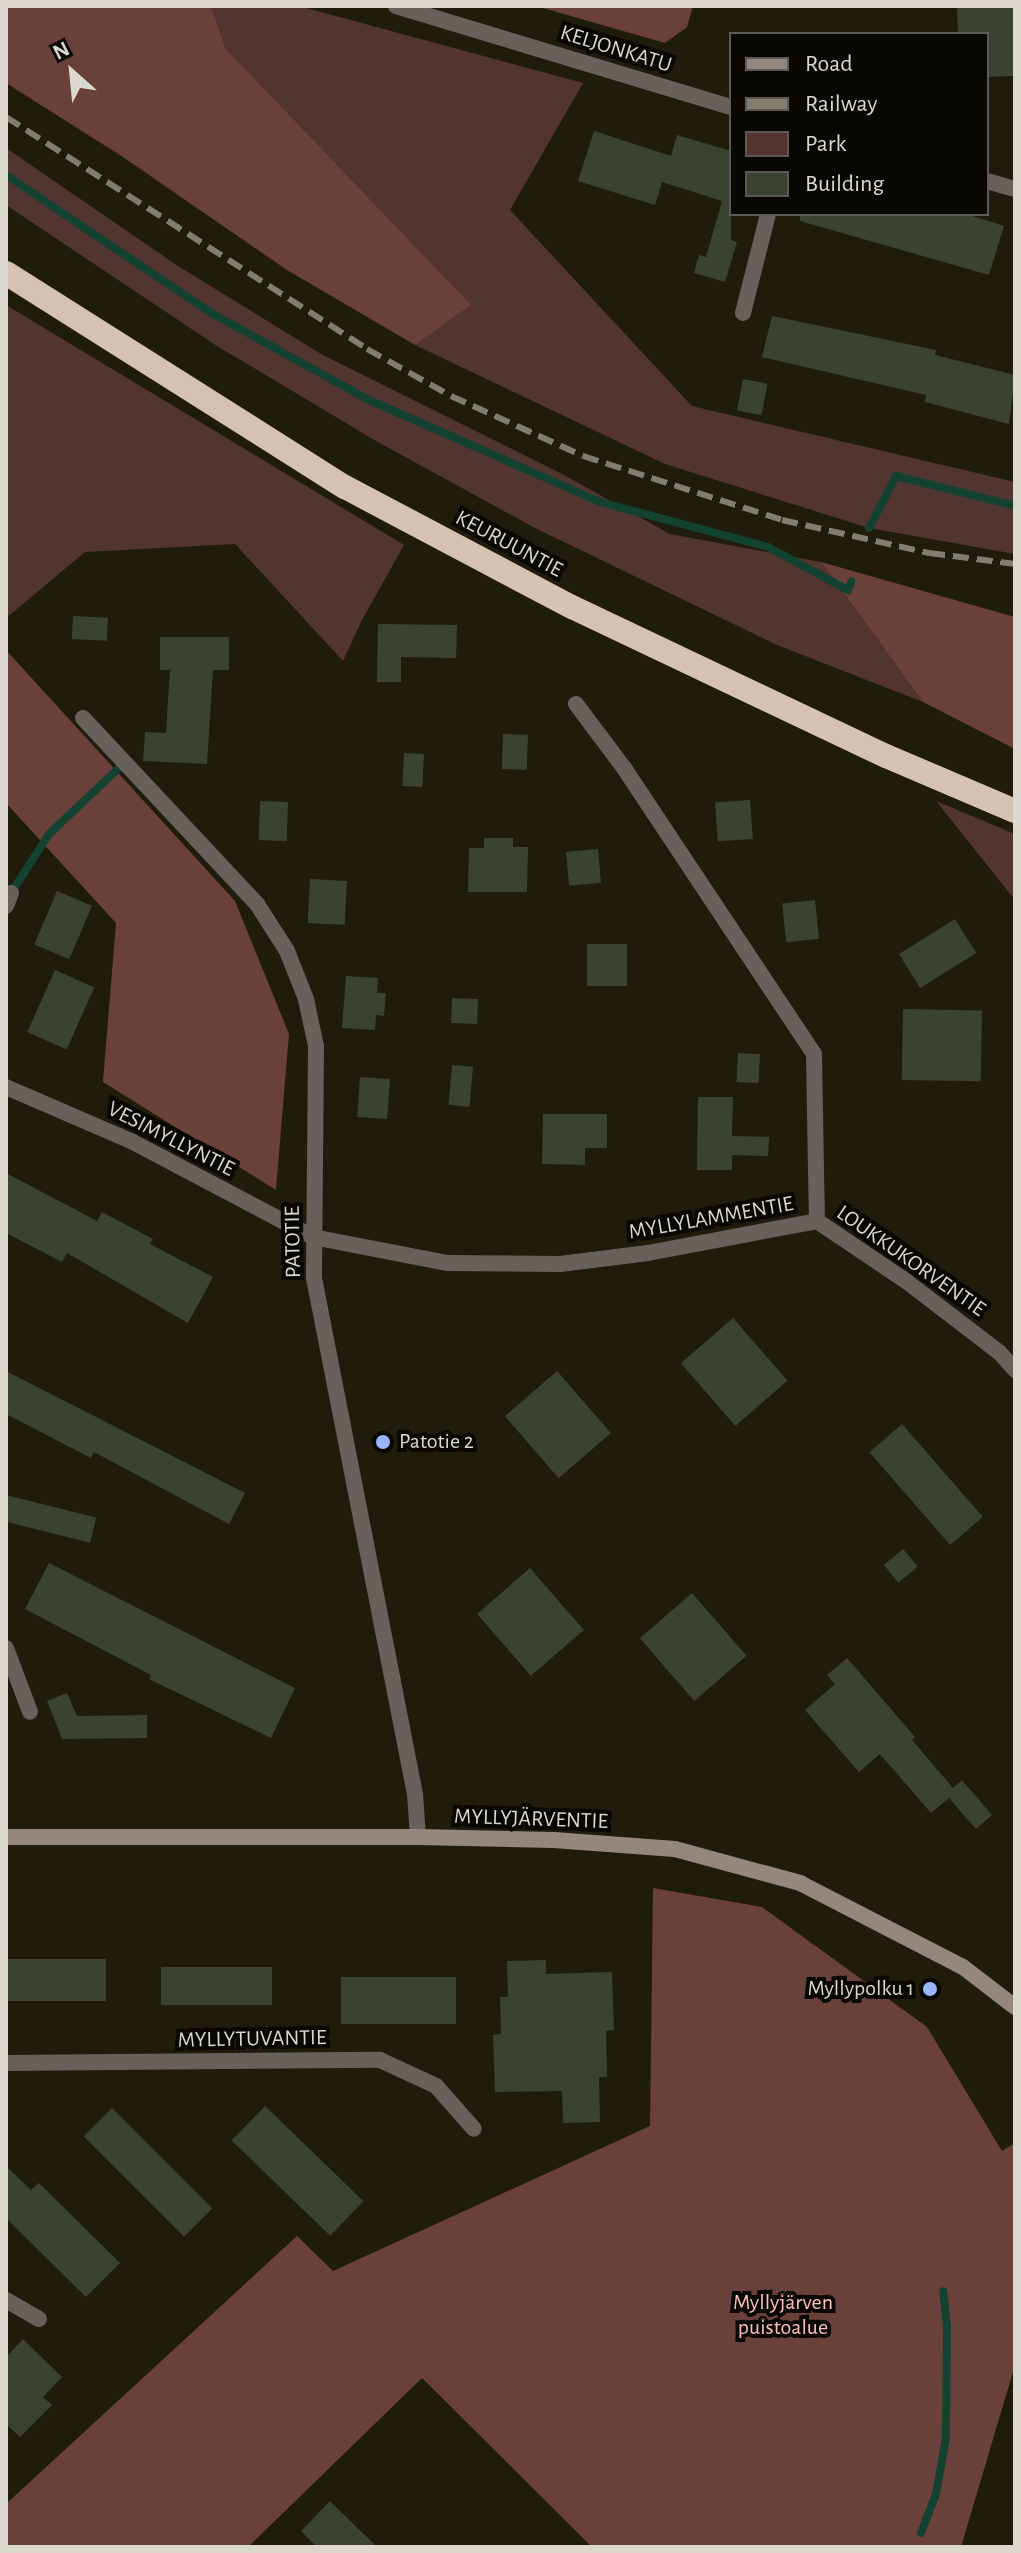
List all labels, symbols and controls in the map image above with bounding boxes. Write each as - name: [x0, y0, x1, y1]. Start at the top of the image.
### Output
- street label: KELJONKATU: [557, 20, 675, 78]
- north arrow: [32, 32, 112, 112]
- legend: [729, 32, 989, 216]
- text: N: [49, 37, 73, 64]
- text: Road: [805, 52, 853, 76]
- text: Railway: [805, 92, 877, 116]
- text: Park: [805, 132, 846, 156]
- text: Building: [805, 172, 884, 196]
- street label: KEURUUNTIE: [451, 505, 567, 583]
- street label: VESIMYLLYNTIE: [103, 1096, 239, 1182]
- street label: MYLLYLAMMENTIE: [627, 1191, 795, 1245]
- street label: LOUKKUKORVENTIE: [831, 1200, 991, 1322]
- street label: PATOTIE: [279, 1206, 307, 1278]
- place label: Patotie 2: [399, 1429, 474, 1455]
- marker: Patotie 2: [374, 1433, 392, 1451]
- street label: MYLLYJÄRVENTIE: [454, 1803, 608, 1835]
- place label: Myllypolku 1: [808, 1976, 914, 2002]
- marker: Myllypolku 1: [921, 1980, 939, 1998]
- street label: MYLLYTUVANTIE: [177, 2025, 327, 2053]
- park label: Myllyjärven puistoalue: [733, 2289, 833, 2340]

